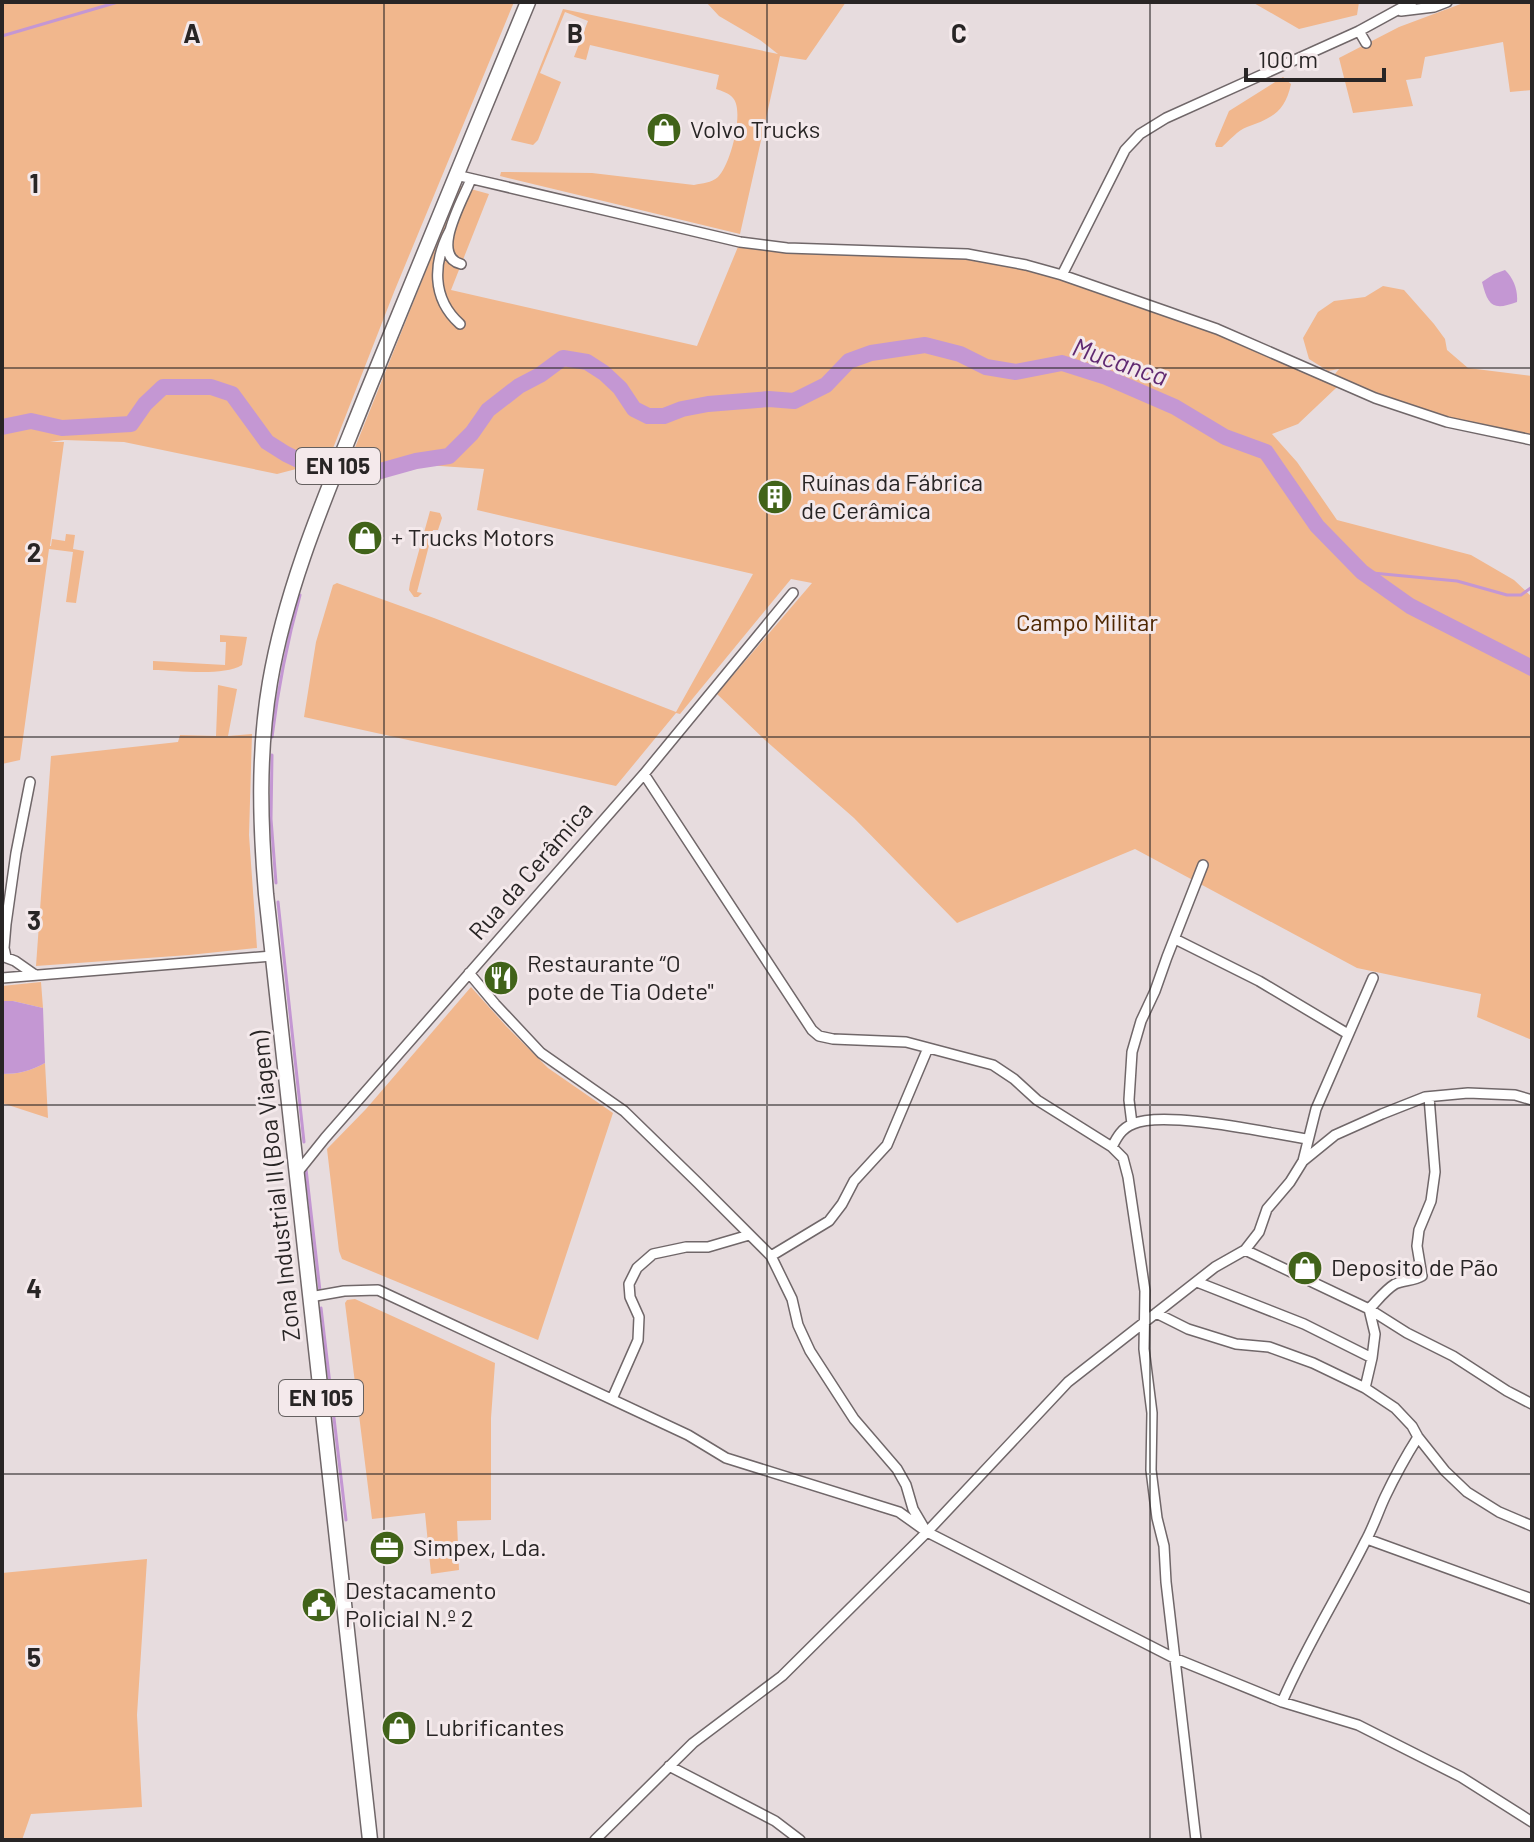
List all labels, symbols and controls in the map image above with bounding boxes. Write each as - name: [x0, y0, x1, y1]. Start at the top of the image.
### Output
- text: A: [183, 17, 201, 48]
- text: B: [567, 17, 583, 48]
- text: C: [951, 17, 967, 48]
- scale bar: [1246, 32, 1384, 82]
- text: 100 m: [1258, 44, 1318, 73]
- shop icon: Volvo Trucks: [645, 111, 683, 149]
- place label: Volvo Trucks: [690, 114, 820, 143]
- text: 1: [29, 167, 39, 198]
- water label: Mucanca: [1069, 330, 1172, 391]
- road number: EN 105: [296, 448, 380, 484]
- place label: Ruínas da Fábrica de Cerâmica: [801, 467, 983, 524]
- building icon: Ruínas da Fábrica de Cerâmica: [756, 478, 794, 516]
- shop icon: + Trucks Motors: [346, 519, 384, 557]
- place label: + Trucks Motors: [391, 522, 554, 551]
- text: 2: [27, 536, 41, 567]
- park label: Campo Militar: [1016, 607, 1158, 636]
- street label: Rua da Cerâmica: [462, 795, 598, 945]
- text: 3: [27, 904, 41, 935]
- place label: Restaurante “O pote de Tia Odete": [527, 948, 714, 1005]
- restaurant icon: Restaurante “O pote de Tia Odete": [482, 959, 520, 997]
- street label: Zona Industrial II (Boa Viagem): [244, 1029, 305, 1343]
- shop icon: Deposito de Pão: [1286, 1249, 1324, 1287]
- place label: Deposito de Pão: [1331, 1252, 1499, 1281]
- text: 4: [26, 1272, 42, 1303]
- road number: EN 105: [279, 1380, 363, 1416]
- office icon: Simpex, Lda.: [368, 1529, 406, 1567]
- place label: Simpex, Lda.: [413, 1532, 547, 1561]
- place label: Destacamento Policial N.º 2: [345, 1575, 497, 1632]
- public building icon: Destacamento Policial N.º 2: [300, 1586, 338, 1624]
- text: 5: [27, 1641, 41, 1672]
- shop icon: Lubrificantes: [380, 1709, 418, 1747]
- place label: Lubrificantes: [425, 1712, 564, 1741]

